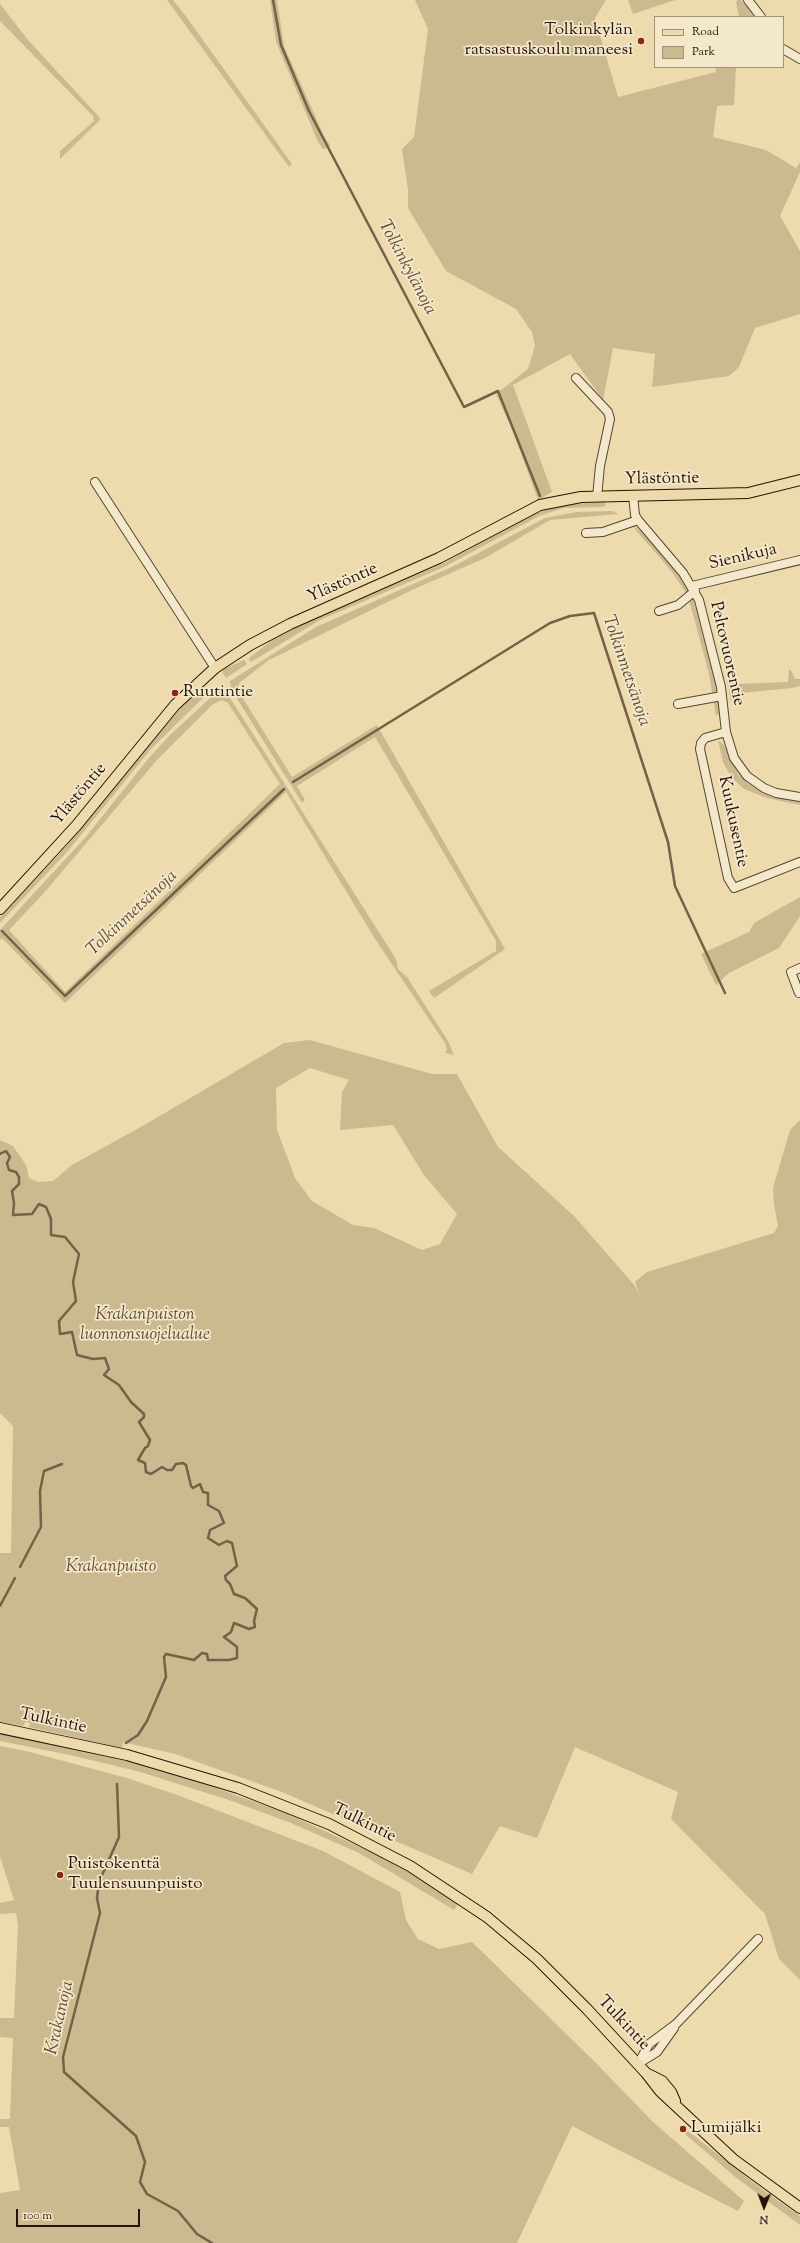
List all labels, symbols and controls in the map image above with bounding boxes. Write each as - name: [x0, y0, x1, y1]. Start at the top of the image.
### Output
- legend: [654, 16, 784, 68]
- place label: Tolkinkylän ratsastuskoulu maneesi: [465, 21, 633, 61]
- text: Road: [692, 23, 719, 41]
- marker: Tolkinkylän ratsastuskoulu maneesi: [636, 36, 646, 46]
- text: Park: [692, 43, 715, 61]
- water label: Tolkinkylänoja: [372, 217, 440, 319]
- street label: Ylästöntie: [624, 469, 700, 491]
- street label: Sienikuja: [707, 540, 779, 576]
- street label: Ylästöntie: [305, 559, 381, 609]
- street label: Peltovuorentie: [704, 600, 748, 708]
- water label: Tolkinmetsänoja: [596, 612, 654, 730]
- place label: Ruutintie: [183, 683, 253, 703]
- marker: Ruutintie: [170, 688, 180, 698]
- street label: Ylästöntie: [48, 760, 112, 830]
- street label: Kuukusentie: [712, 774, 752, 870]
- water label: Tolkinmetsänoja: [83, 866, 183, 962]
- park label: Krakanpuiston luonnonsuojelualue: [80, 1306, 210, 1346]
- park label: Krakanpuisto: [66, 1558, 156, 1578]
- street label: Tulkintie: [18, 1705, 88, 1739]
- street label: Tulkintie: [329, 1800, 399, 1848]
- place label: Puistokenttä Tuulensuunpuisto: [68, 1855, 203, 1895]
- marker: Puistokenttä Tuulensuunpuisto: [55, 1870, 65, 1880]
- water label: Krakanoja: [42, 1979, 80, 2057]
- street label: Tulkintie: [592, 1992, 654, 2056]
- place label: Lumijälki: [691, 2119, 761, 2139]
- marker: Lumijälki: [678, 2124, 688, 2134]
- north arrow: [744, 2187, 784, 2227]
- scale bar: [18, 2201, 142, 2227]
- text: 100 m: [23, 2207, 52, 2225]
- text: N: [759, 2211, 768, 2227]

